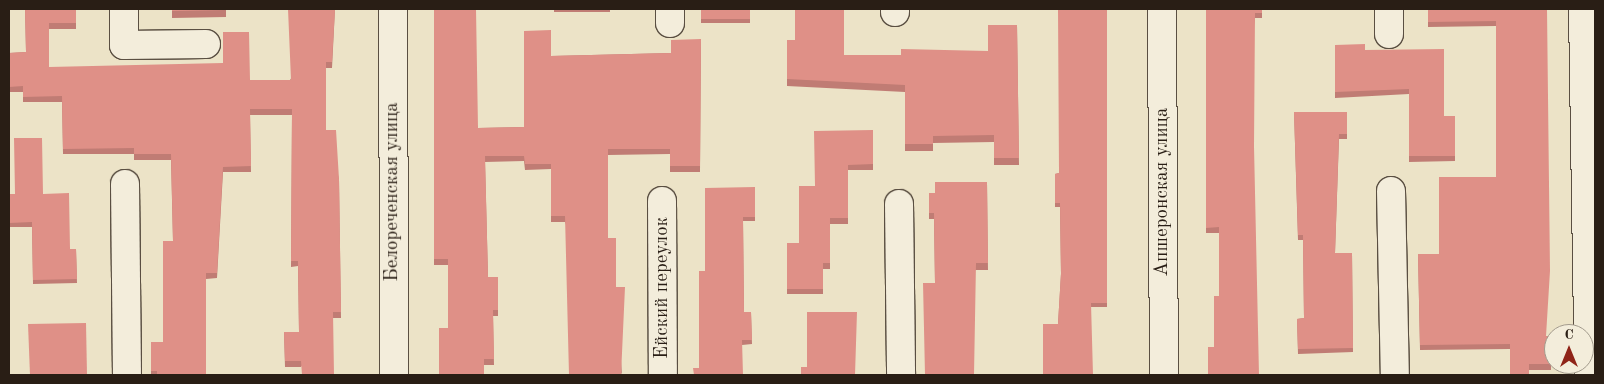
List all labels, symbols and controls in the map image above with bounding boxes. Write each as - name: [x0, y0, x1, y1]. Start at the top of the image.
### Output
- street label: Белореченская улица: [382, 102, 404, 282]
- street label: Апшеронская улица: [1152, 108, 1174, 276]
- street label: Ейский переулок: [652, 217, 674, 359]
- north arrow: [1544, 324, 1594, 374]
- text: С: [1564, 328, 1574, 342]

